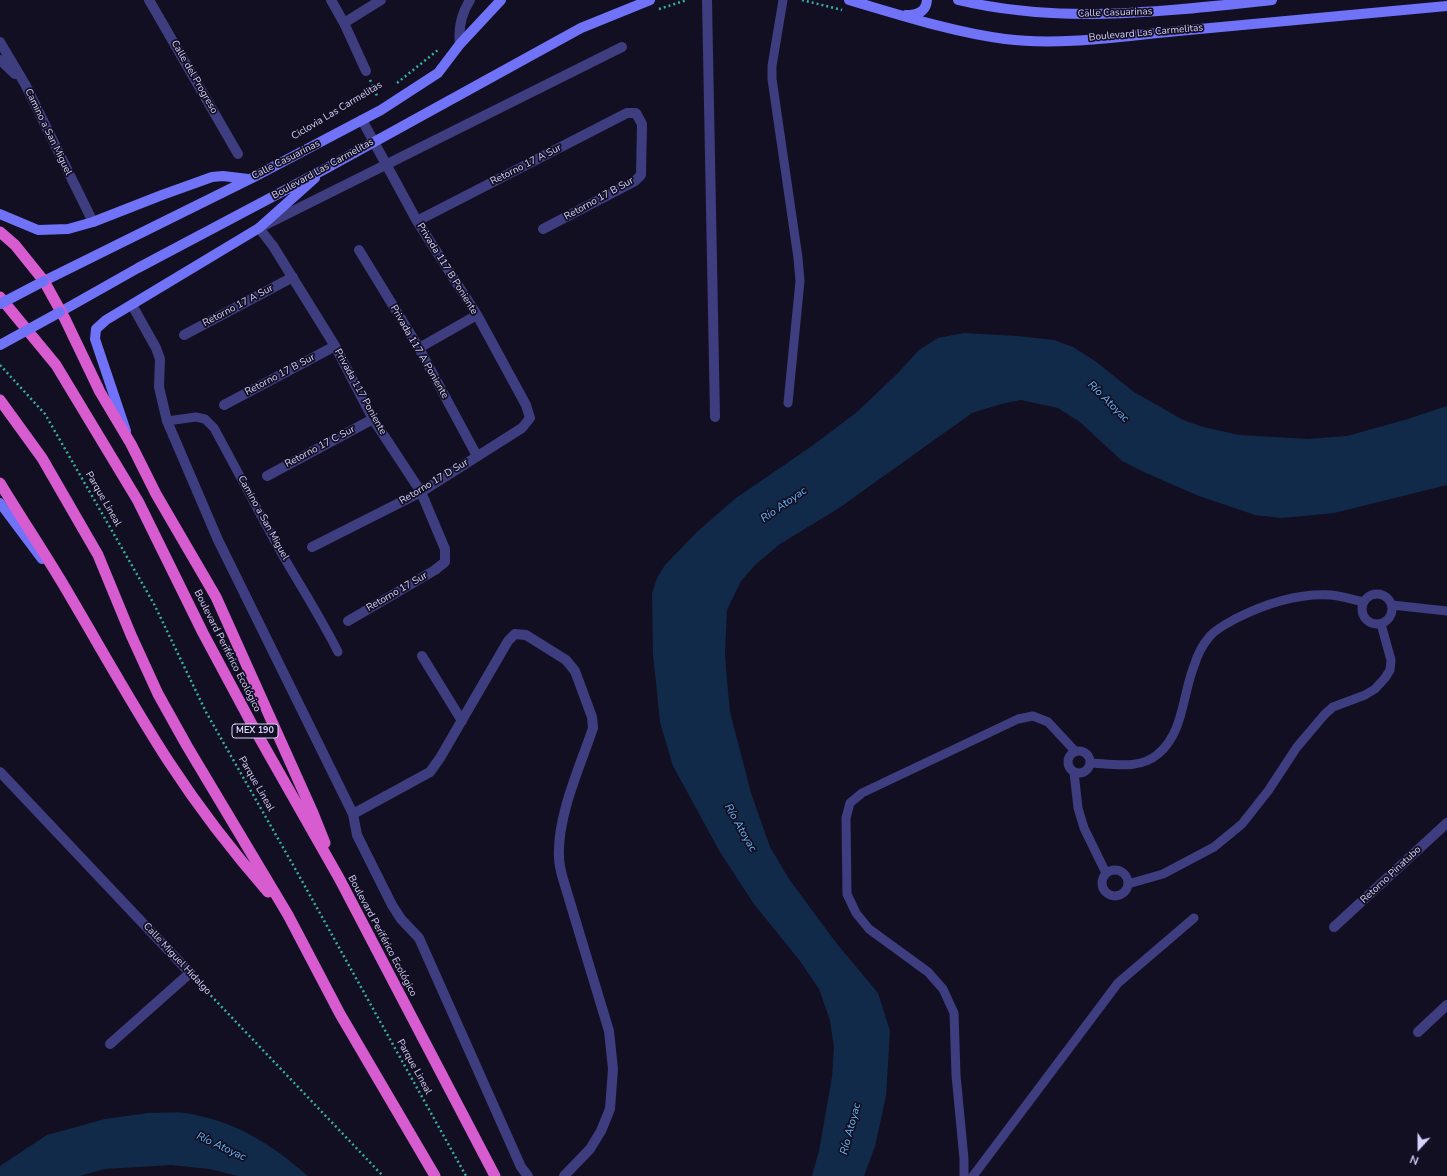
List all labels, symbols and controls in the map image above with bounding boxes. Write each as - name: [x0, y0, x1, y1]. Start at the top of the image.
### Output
- street label: Calle Casuarinas: [1077, 6, 1153, 20]
- street label: Boulevard Las Carmelitas: [1088, 22, 1204, 44]
- street label: Calle del Progreso: [168, 38, 220, 116]
- street label: Ciclovia Las Carmelitas: [289, 79, 385, 143]
- street label: Camino a San Miguel: [22, 87, 74, 177]
- street label: Boulevard Las Carmelitas: [270, 136, 376, 202]
- street label: Calle Casuarinas: [250, 138, 322, 182]
- street label: Retorno 17 A Sur: [488, 142, 564, 188]
- street label: Retorno 17 B Sur: [562, 175, 636, 223]
- street label: Privada 117 B Poniente: [414, 221, 480, 317]
- street label: Retorno 17 A Sur: [201, 282, 275, 330]
- street label: Privada 117 A Poniente: [387, 303, 451, 401]
- street label: Privada 117 Poniente: [331, 347, 389, 437]
- street label: Retorno 17 B Sur: [243, 352, 317, 398]
- water label: Río Atoyac: [1085, 379, 1131, 425]
- street label: Retorno 17 C Sur: [283, 424, 357, 470]
- street label: Retorno 17 D Sur: [397, 457, 471, 507]
- street label: Parque Lineal: [82, 469, 124, 529]
- street label: Camino a San Miguel: [235, 474, 291, 562]
- water label: Río Atoyac: [758, 484, 810, 526]
- street label: Retorno 17 Sur: [364, 570, 430, 614]
- street label: Boulevard Periférico Ecológico: [191, 588, 263, 714]
- road number: MEX 190: [232, 724, 278, 738]
- street label: Parque Lineal: [235, 754, 277, 814]
- water label: Río Atoyac: [721, 802, 759, 854]
- street label: Retorno Pinatubo: [1358, 844, 1424, 906]
- street label: Boulevard Periférico Ecológico: [345, 873, 419, 999]
- street label: Calle Miguel Hidalgo: [140, 920, 214, 998]
- street label: Parque Lineal: [394, 1037, 434, 1097]
- water label: Río Atoyac: [838, 1102, 864, 1156]
- north arrow: [1399, 1128, 1439, 1168]
- water label: Río Atoyac: [194, 1130, 248, 1164]
- text: N: [1408, 1151, 1421, 1168]

